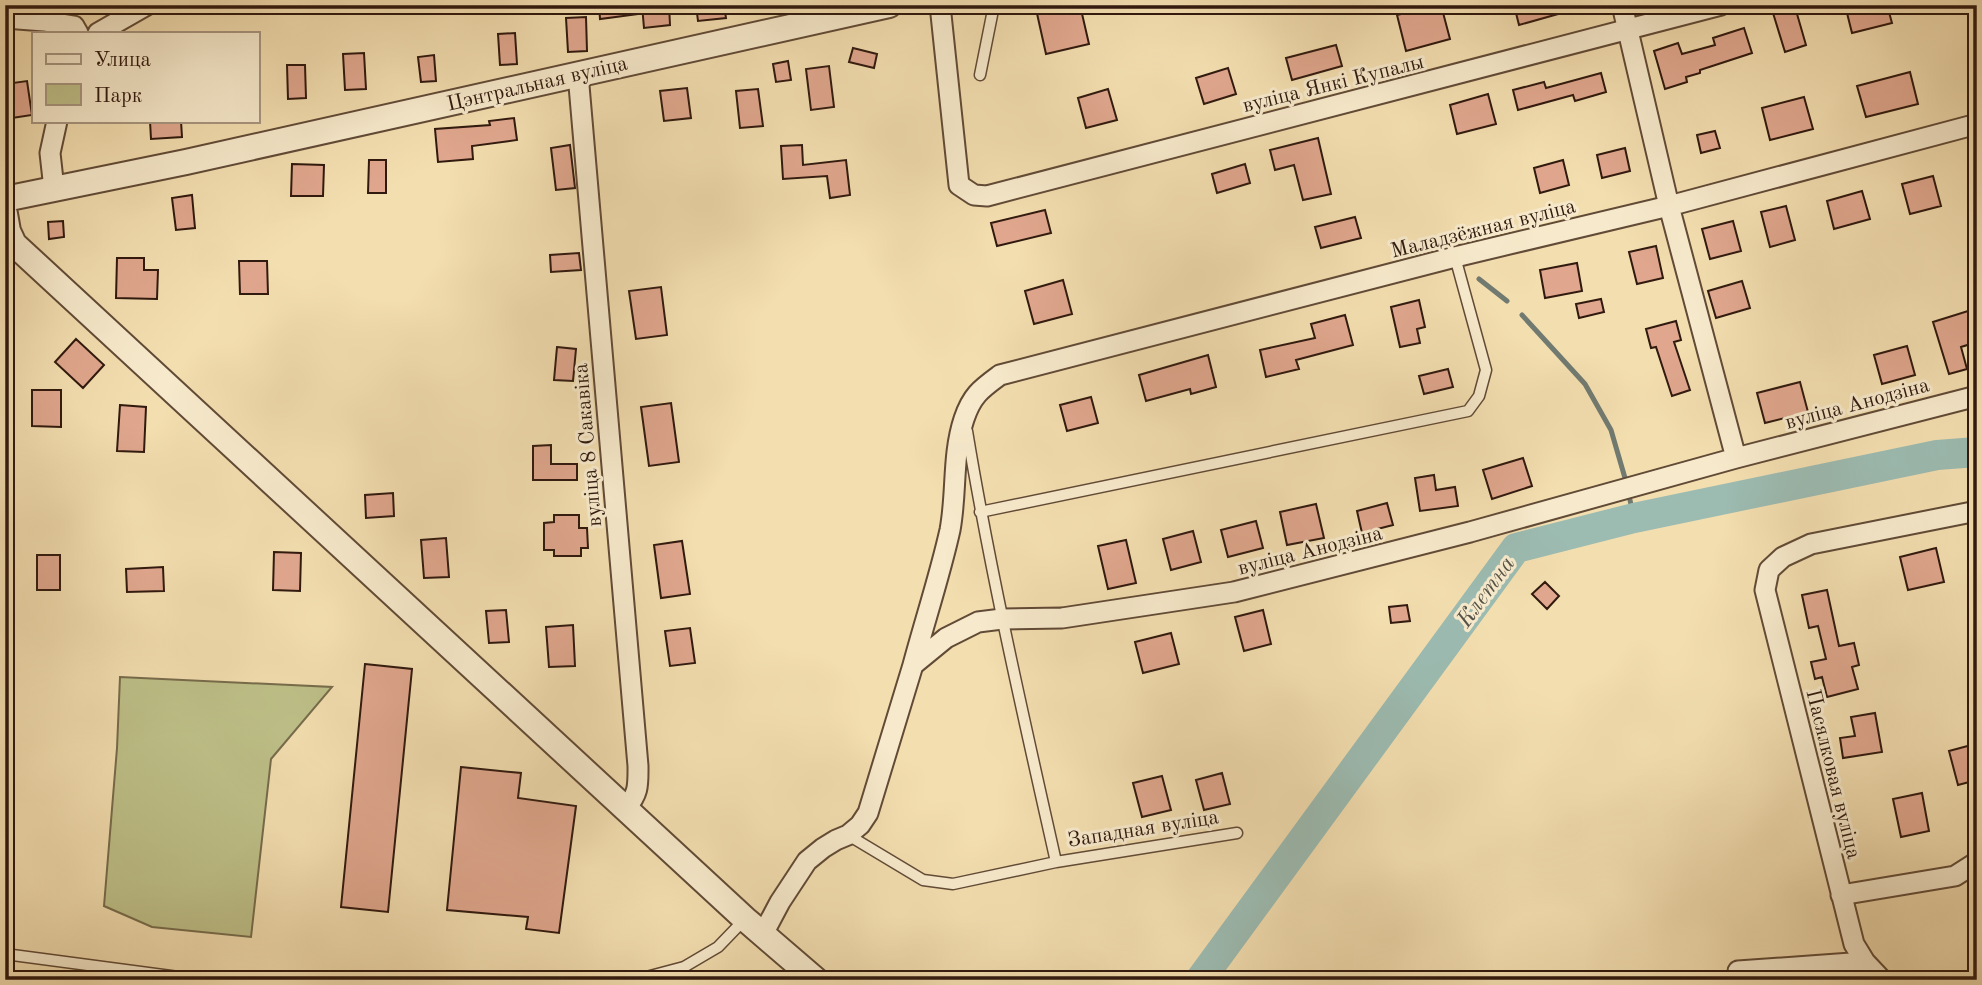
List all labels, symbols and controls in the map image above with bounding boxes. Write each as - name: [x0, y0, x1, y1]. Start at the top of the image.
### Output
- legend: [32, 32, 259, 122]
- text: Улица: [94, 50, 151, 71]
- street label: вуліца Янкі Купалы: [1241, 52, 1426, 117]
- street label: Цэнтральная вуліца: [445, 53, 630, 116]
- text: Парк: [94, 86, 143, 107]
- street label: Маладзёжная вуліца: [1389, 196, 1578, 263]
- street label: вуліца 8 Сакавіка: [571, 362, 606, 528]
- street label: вуліца Анодзіна: [1783, 375, 1932, 434]
- street label: вуліца Анодзіна: [1236, 523, 1385, 580]
- water label: Клетна: [1452, 552, 1519, 632]
- street label: Пасялковая вуліца: [1801, 687, 1864, 861]
- street label: Западная вуліца: [1066, 807, 1220, 852]

